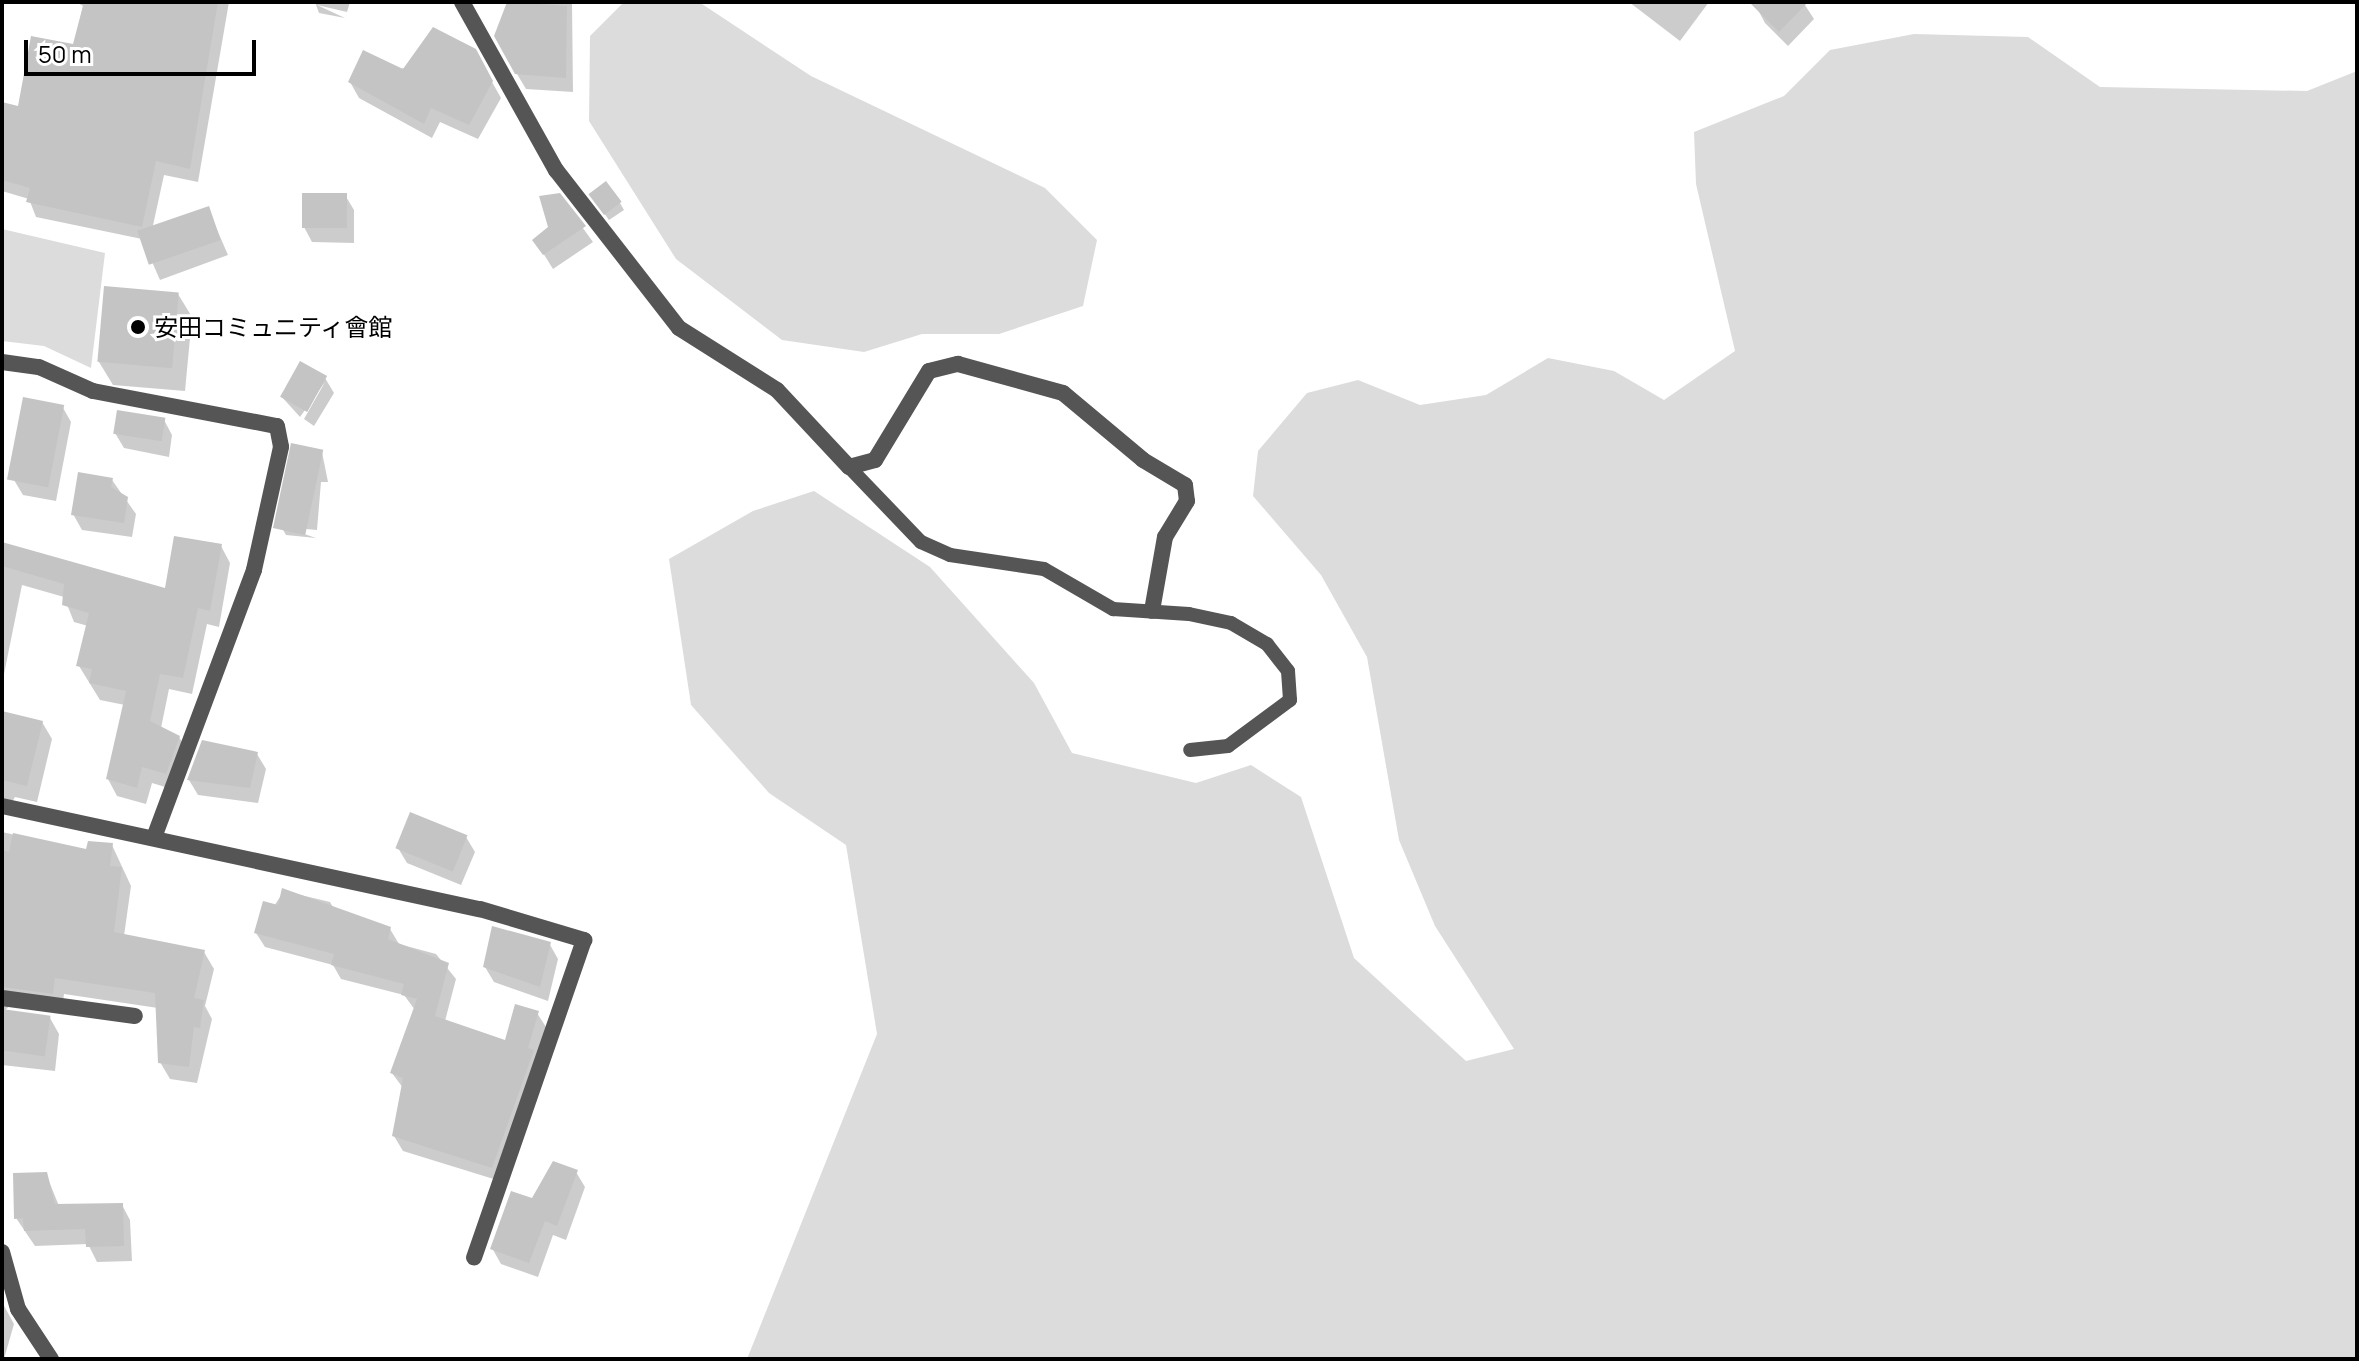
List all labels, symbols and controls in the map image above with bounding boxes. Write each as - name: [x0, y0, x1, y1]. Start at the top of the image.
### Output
- scale bar: [28, 24, 260, 74]
- text: 50 m: [38, 37, 92, 70]
- place label: 安田コミュニティ會館: [154, 313, 394, 341]
- marker: 安田コミュニティ會館: [129, 318, 147, 336]

